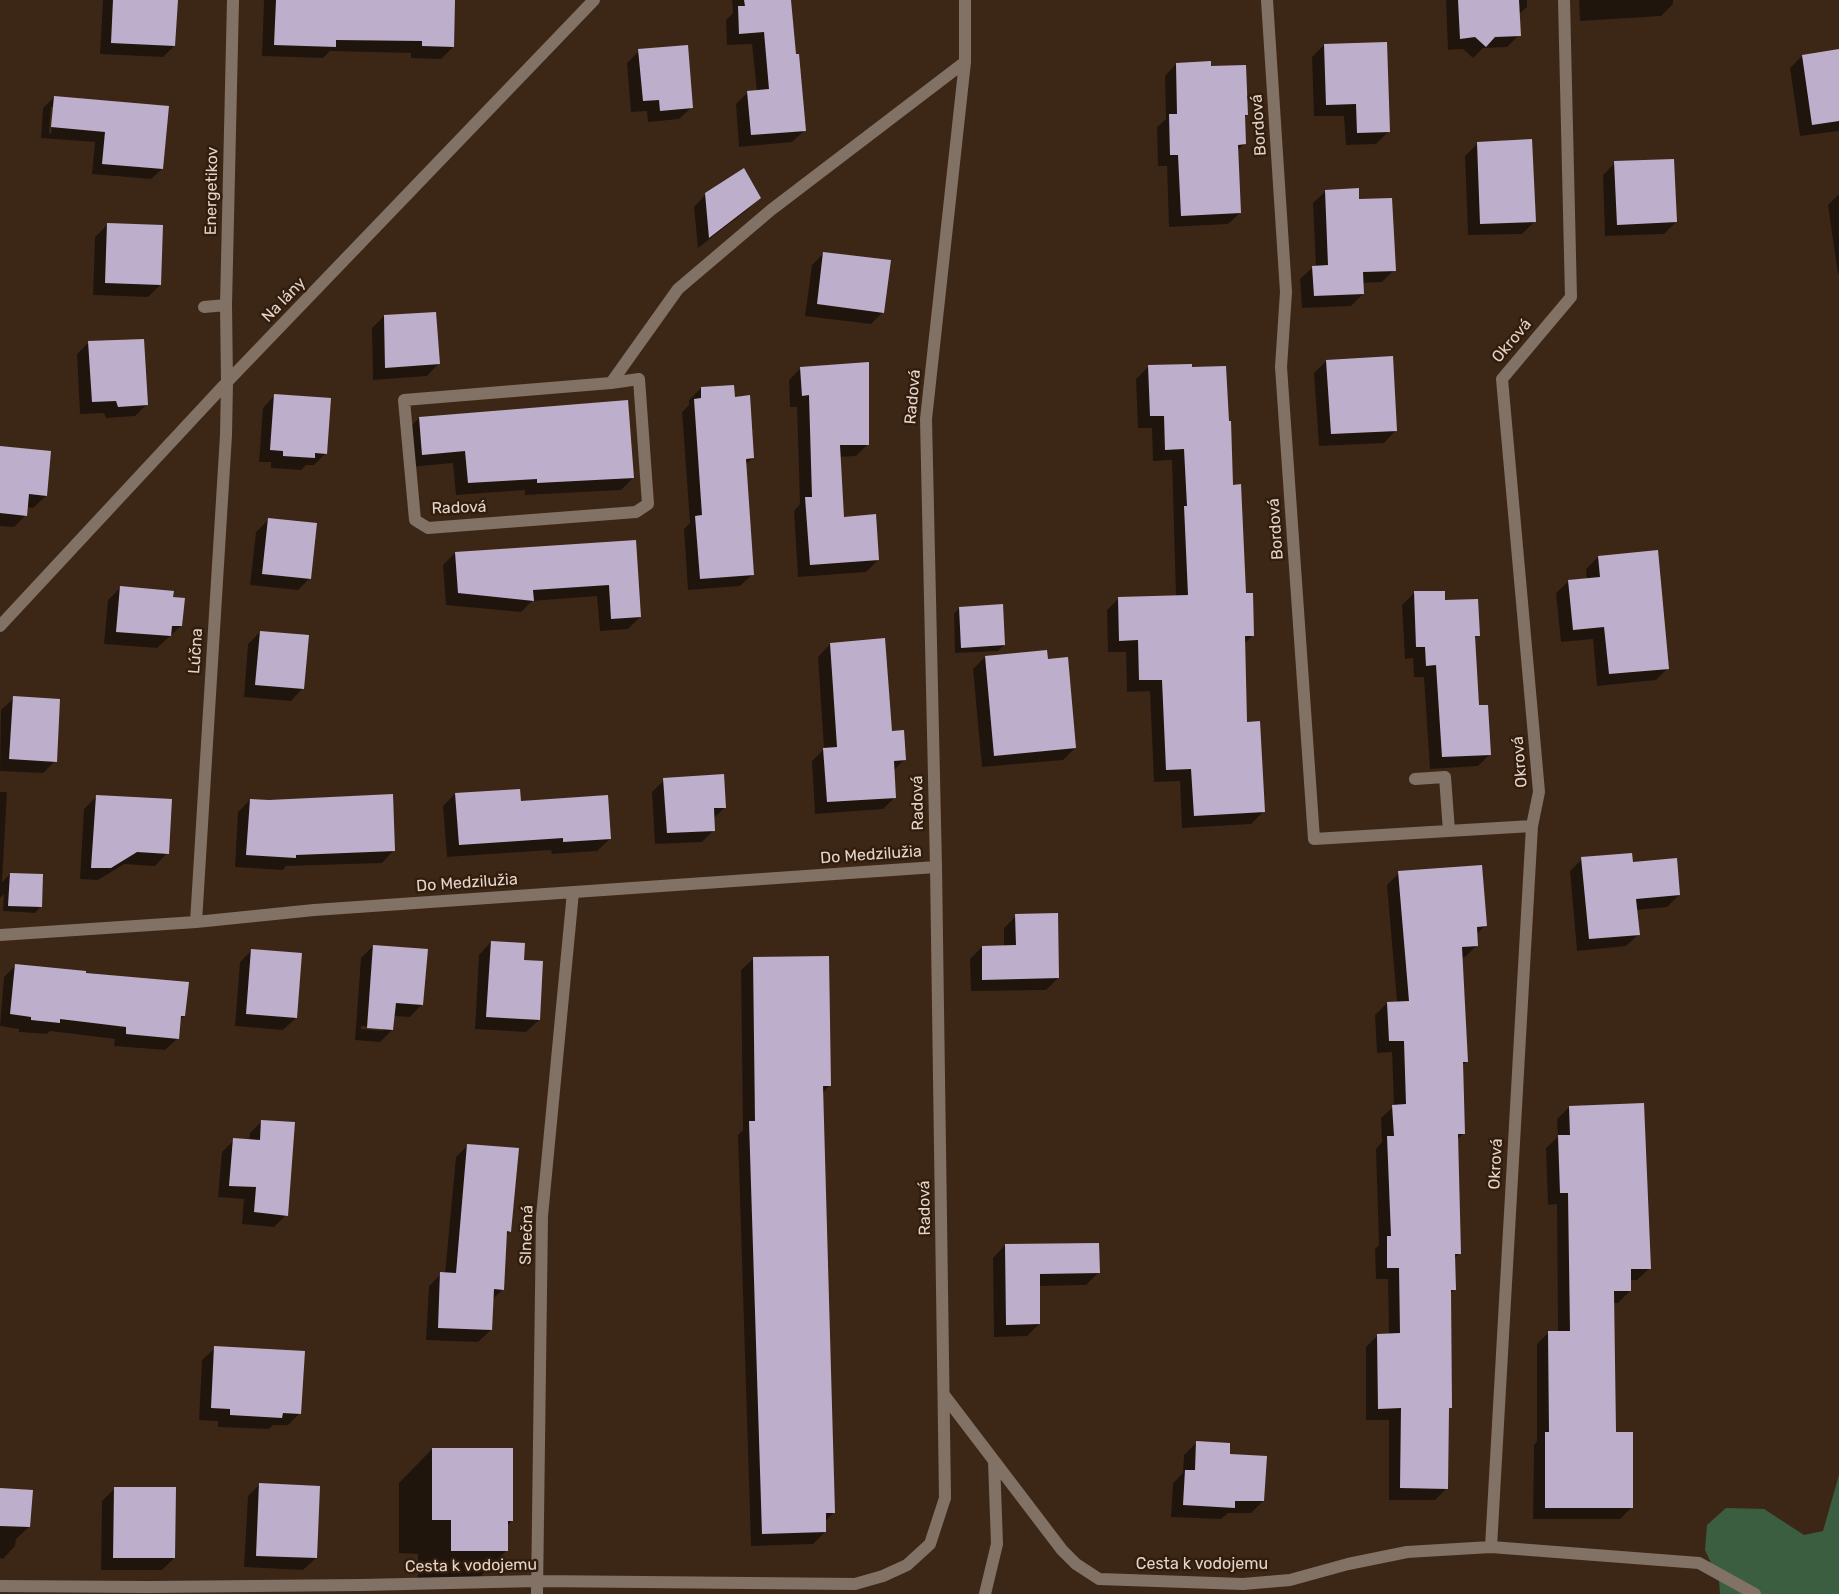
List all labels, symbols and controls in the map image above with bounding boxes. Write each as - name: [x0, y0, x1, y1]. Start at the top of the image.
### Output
- street label: Bordová: [1247, 94, 1271, 156]
- street label: Energetikov: [202, 147, 222, 235]
- street label: Na lány: [258, 274, 310, 326]
- street label: Okrová: [1488, 315, 1536, 367]
- street label: Radová: [901, 369, 925, 425]
- street label: Radová: [431, 497, 487, 519]
- street label: Bordová: [1264, 498, 1288, 560]
- street label: Lúčna: [185, 628, 207, 674]
- street label: Okrová: [1508, 736, 1532, 788]
- street label: Radová: [908, 775, 928, 831]
- street label: Do Medzilužia: [820, 842, 922, 868]
- street label: Do Medzilužia: [416, 870, 518, 896]
- street label: Okrová: [1485, 1138, 1507, 1190]
- street label: Radová: [915, 1180, 935, 1236]
- street label: Slnečná: [516, 1205, 538, 1265]
- street label: Cesta k vodojemu: [1136, 1554, 1268, 1574]
- street label: Cesta k vodojemu: [405, 1555, 537, 1577]

